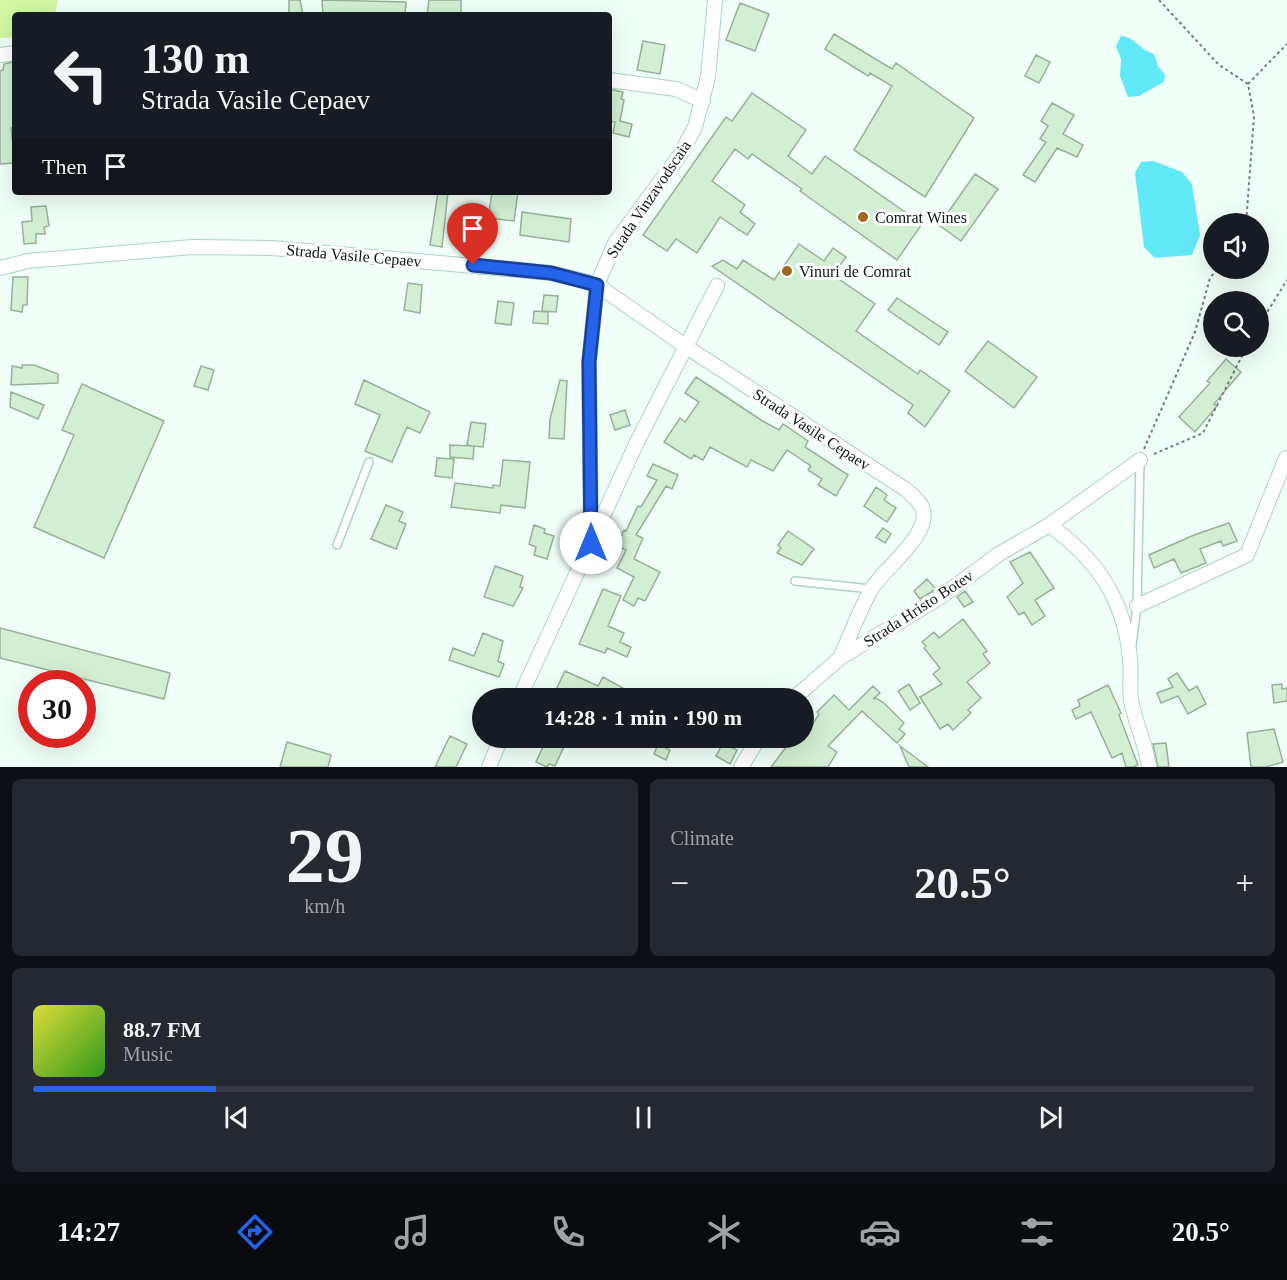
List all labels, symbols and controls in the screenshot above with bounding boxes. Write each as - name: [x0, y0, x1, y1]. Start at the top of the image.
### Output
- icon: left: [42, 36, 120, 114]
- text: 130 m: [141, 36, 250, 82]
- text: Strada Vasile Cepaev: [141, 85, 370, 115]
- street label: Strada Vinzavodscaia: [603, 137, 694, 261]
- icon: arrive: [99, 150, 132, 183]
- text: Then: [42, 154, 87, 179]
- pin: [447, 203, 498, 265]
- place label: Comrat Wines: [875, 209, 967, 226]
- marker: Comrat Wines: [856, 210, 870, 224]
- icon: arrive: [456, 212, 489, 245]
- map controls: [1203, 213, 1269, 357]
- button: sound: [1203, 213, 1269, 279]
- street label: Strada Vasile Cepaev: [286, 241, 422, 271]
- place label: Vinuri de Comrat: [799, 263, 911, 280]
- marker: Vinuri de Comrat: [780, 264, 794, 278]
- button: search: [1203, 291, 1269, 357]
- street label: Strada Vasile Cepaev: [750, 385, 873, 474]
- position arrow: [559, 511, 623, 575]
- street label: Strada Hristo Botev: [860, 567, 976, 650]
- speed limit sign: 30: [18, 670, 96, 748]
- text: 14:28 · 1 min · 190 m: [544, 705, 742, 730]
- text: 29: [286, 812, 364, 899]
- text: Climate: [671, 827, 734, 849]
- text: 20.5°: [914, 858, 1011, 908]
- text: −: [671, 865, 689, 901]
- text: +: [1235, 865, 1254, 901]
- text: km/h: [304, 895, 345, 917]
- text: 88.7 FM: [123, 1017, 201, 1042]
- text: Music: [123, 1043, 173, 1065]
- icon: previous: [220, 1101, 253, 1134]
- icon: pause: [627, 1101, 660, 1134]
- icon: next: [1034, 1101, 1067, 1134]
- icon: directions: [234, 1211, 276, 1253]
- icon: music: [391, 1211, 433, 1253]
- icon: phone: [547, 1211, 589, 1253]
- icon: climate: [703, 1211, 745, 1253]
- icon: car: [859, 1211, 901, 1253]
- icon: filters: [1016, 1211, 1058, 1253]
- text: 14:27: [57, 1217, 120, 1247]
- text: 20.5°: [1172, 1217, 1230, 1247]

